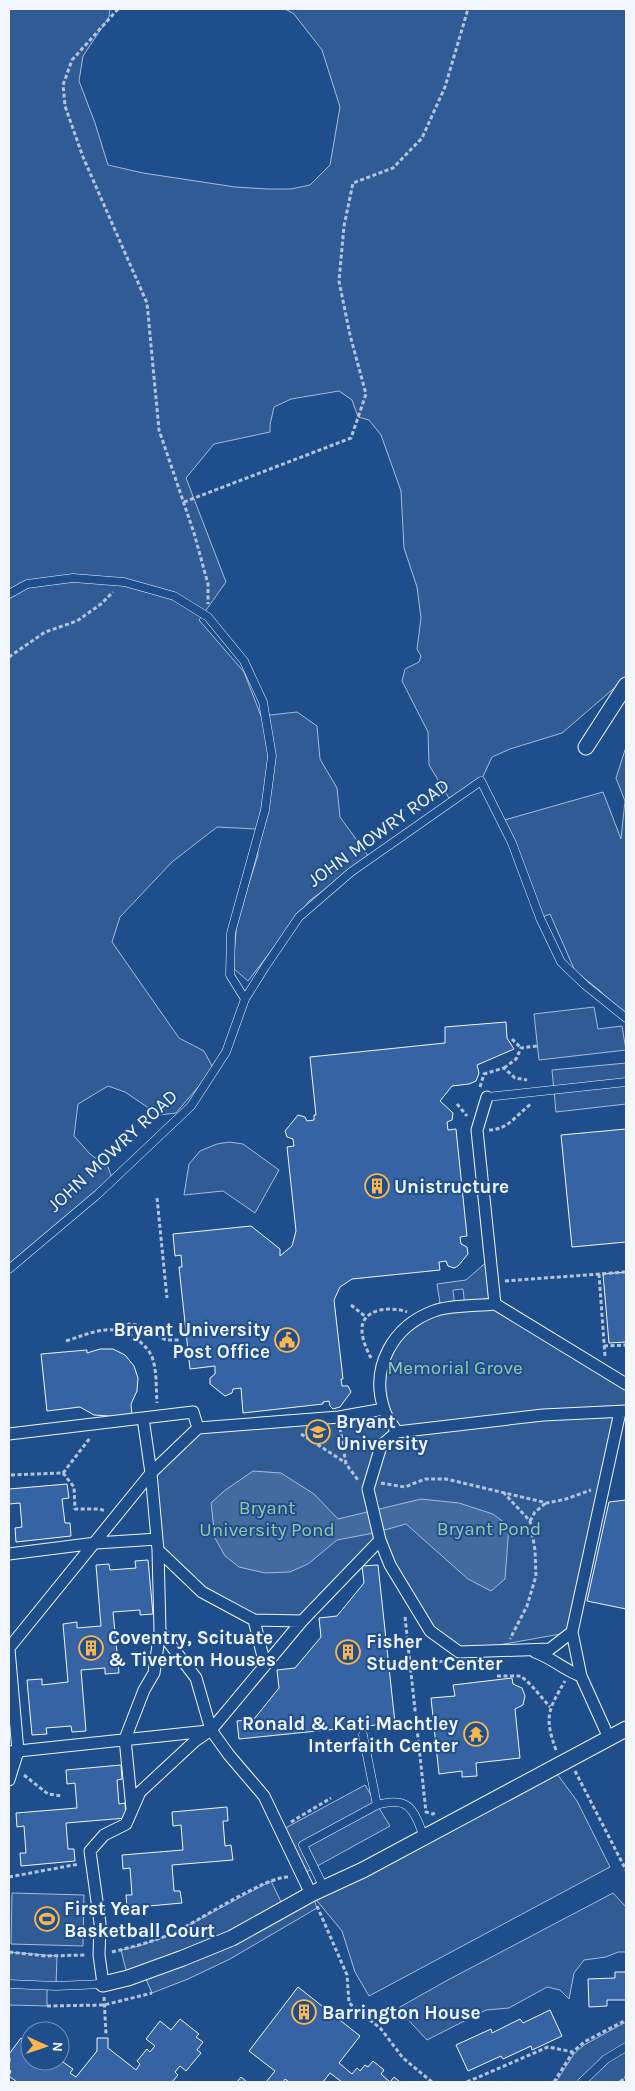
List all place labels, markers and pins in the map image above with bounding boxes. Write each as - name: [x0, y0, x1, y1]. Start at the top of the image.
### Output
- building icon: Unistructure: [364, 1173, 390, 1199]
- place label: Unistructure: [394, 1176, 509, 1198]
- place label: Bryant University Post Office: [114, 1319, 270, 1363]
- public building icon: Bryant University Post Office: [274, 1327, 300, 1353]
- place label: Bryant University: [336, 1411, 428, 1455]
- school or university icon: Bryant University: [305, 1419, 331, 1445]
- place label: Coventry, Scituate & Tiverton Houses: [108, 1627, 276, 1671]
- place label: Fisher Student Center: [366, 1631, 503, 1675]
- building icon: Coventry, Scituate & Tiverton Houses: [78, 1635, 104, 1661]
- building icon: Fisher Student Center: [335, 1639, 361, 1665]
- place label: Ronald & Kati Machtley Interfaith Center: [242, 1713, 459, 1757]
- temple icon: Ronald & Kati Machtley Interfaith Center: [463, 1721, 489, 1747]
- place label: First Year Basketball Court: [64, 1898, 215, 1942]
- sports icon: First Year Basketball Court: [34, 1906, 60, 1932]
- building icon: Barrington House: [291, 1999, 317, 2025]
- place label: Barrington House: [322, 2002, 481, 2024]

